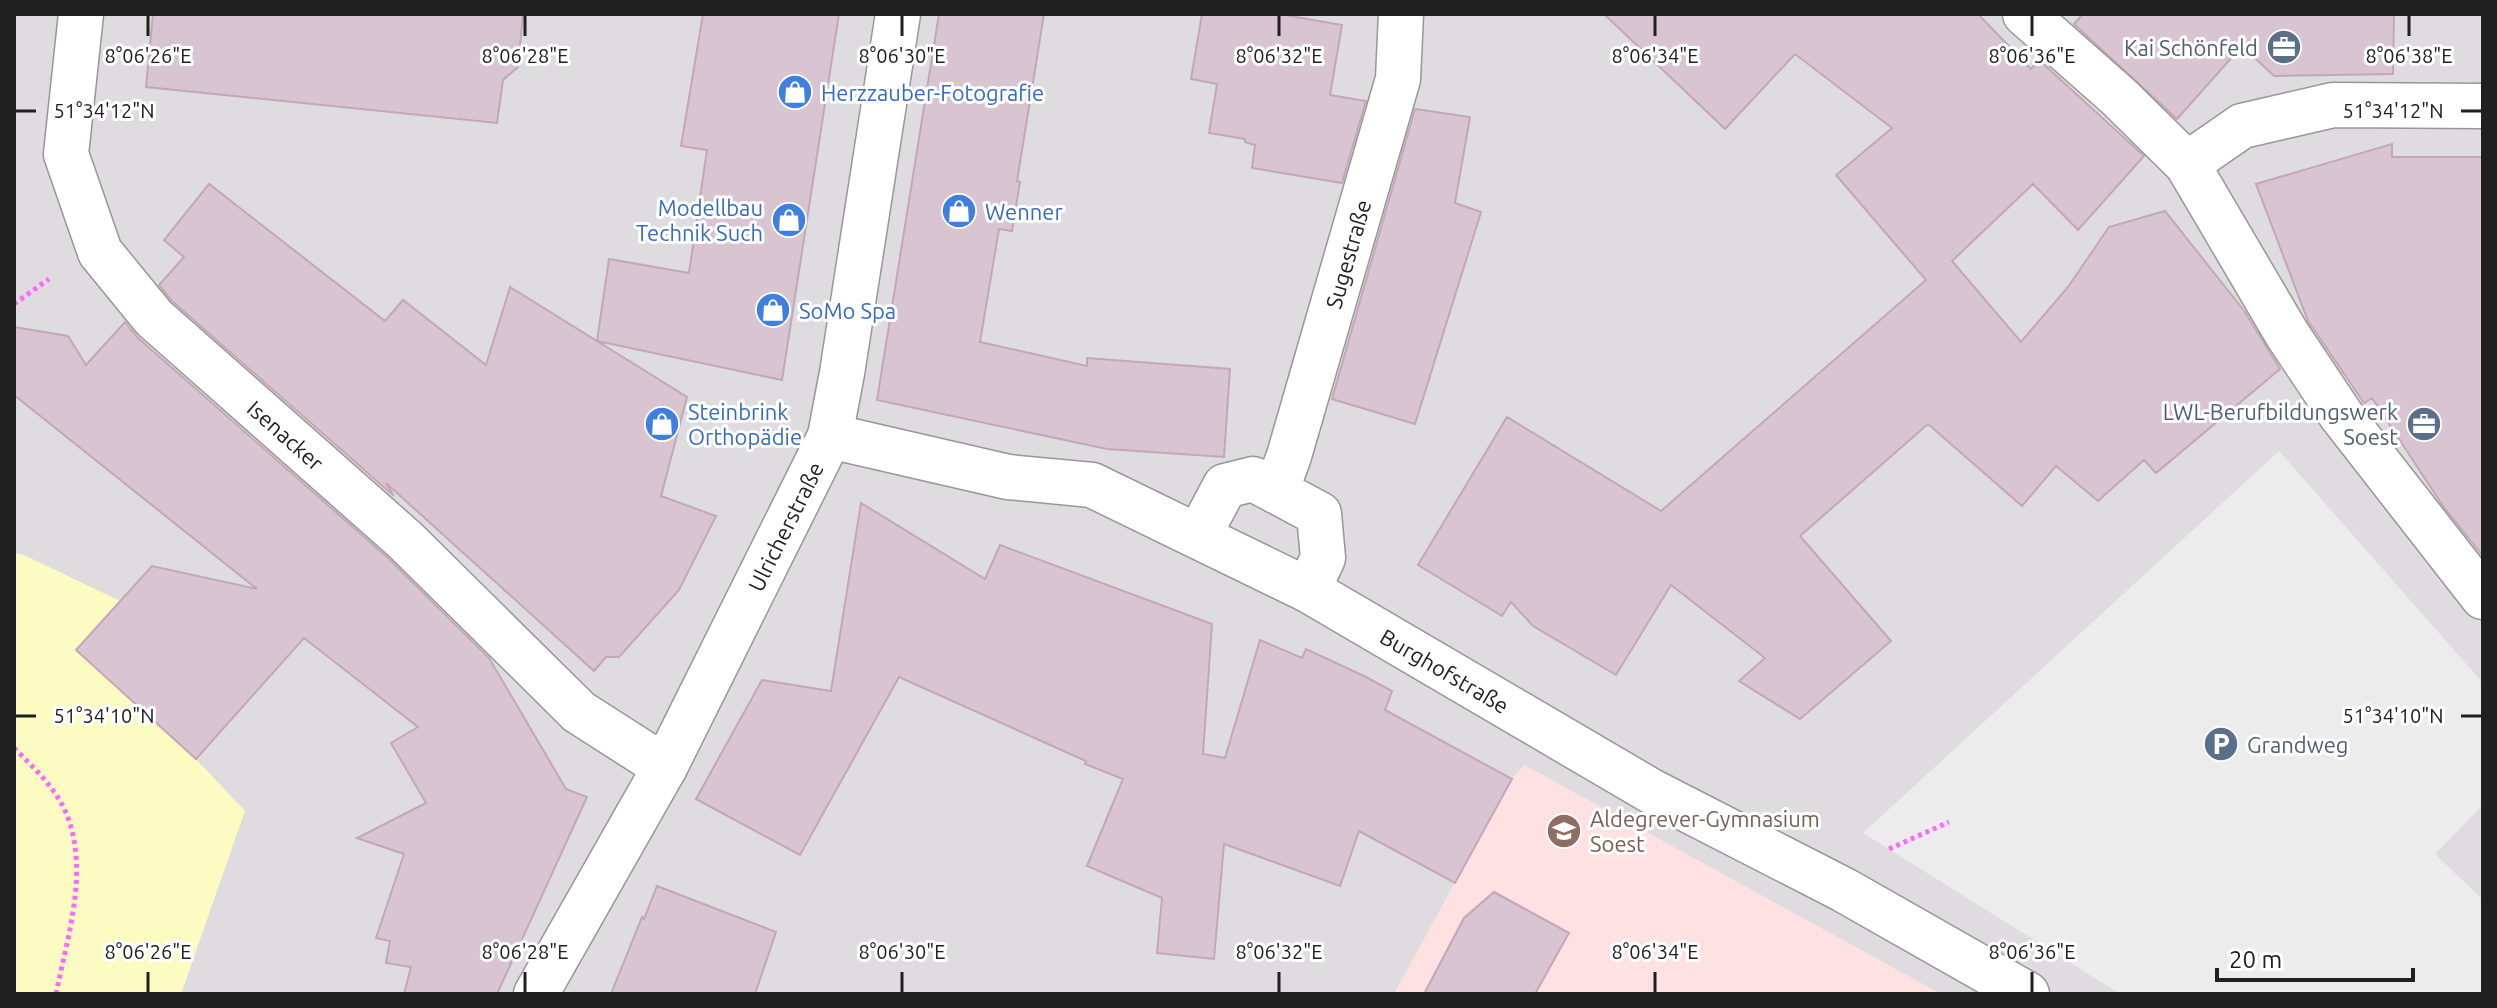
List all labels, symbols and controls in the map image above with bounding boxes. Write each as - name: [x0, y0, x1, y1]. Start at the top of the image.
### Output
- office icon: Kai Schönfeld: [2265, 28, 2303, 66]
- place label: Kai Schönfeld: [2124, 35, 2258, 60]
- text: 8°06'26"E: [105, 44, 191, 67]
- text: 8°06'28"E: [482, 44, 568, 67]
- text: 8°06'30"E: [859, 44, 945, 67]
- text: 8°06'32"E: [1236, 44, 1322, 67]
- text: 8°06'34"E: [1612, 44, 1698, 67]
- text: 8°06'36"E: [1989, 44, 2075, 67]
- text: 8°06'38"E: [2366, 44, 2452, 67]
- shop icon: Herzzauber-Fotografie: [776, 73, 814, 111]
- place label: Herzzauber-Fotografie: [821, 80, 1044, 105]
- text: 51°34'12"N: [53, 99, 155, 122]
- text: 51°34'12"N: [2342, 99, 2444, 122]
- shop icon: Wenner: [940, 192, 978, 230]
- place label: Modellbau Technik Such: [636, 195, 763, 245]
- street label: Sugestraße: [1320, 197, 1375, 311]
- place label: Wenner: [985, 199, 1063, 224]
- shop icon: Modellbau Technik Such: [770, 201, 808, 239]
- shop icon: SoMo Spa: [754, 291, 792, 329]
- place label: SoMo Spa: [799, 298, 896, 323]
- street label: Isenacker: [243, 395, 329, 475]
- place label: Steinbrink Orthopädie: [688, 399, 802, 449]
- place label: LWL-Berufbildungswerk Soest: [2163, 399, 2398, 449]
- shop icon: Steinbrink Orthopädie: [643, 405, 681, 443]
- office icon: LWL-Berufbildungswerk Soest: [2405, 405, 2443, 443]
- street label: Ulricherstraße: [742, 458, 828, 595]
- street label: Burghofstraße: [1376, 623, 1514, 718]
- text: 51°34'10"N: [53, 704, 155, 727]
- text: 51°34'10"N: [2342, 704, 2444, 727]
- parking icon: Grandweg: [2202, 725, 2240, 763]
- place label: Grandweg: [2247, 732, 2349, 757]
- place label: Aldegrever-Gymnasium Soest: [1590, 806, 1820, 856]
- school or university icon: Aldegrever-Gymnasium Soest: [1545, 812, 1583, 850]
- scale bar: [2217, 932, 2413, 982]
- text: 8°06'26"E: [105, 940, 191, 963]
- text: 8°06'28"E: [482, 940, 568, 963]
- text: 8°06'30"E: [859, 940, 945, 963]
- text: 8°06'32"E: [1236, 940, 1322, 963]
- text: 8°06'34"E: [1612, 940, 1698, 963]
- text: 8°06'36"E: [1989, 940, 2075, 963]
- text: 20 m: [2229, 946, 2282, 973]

